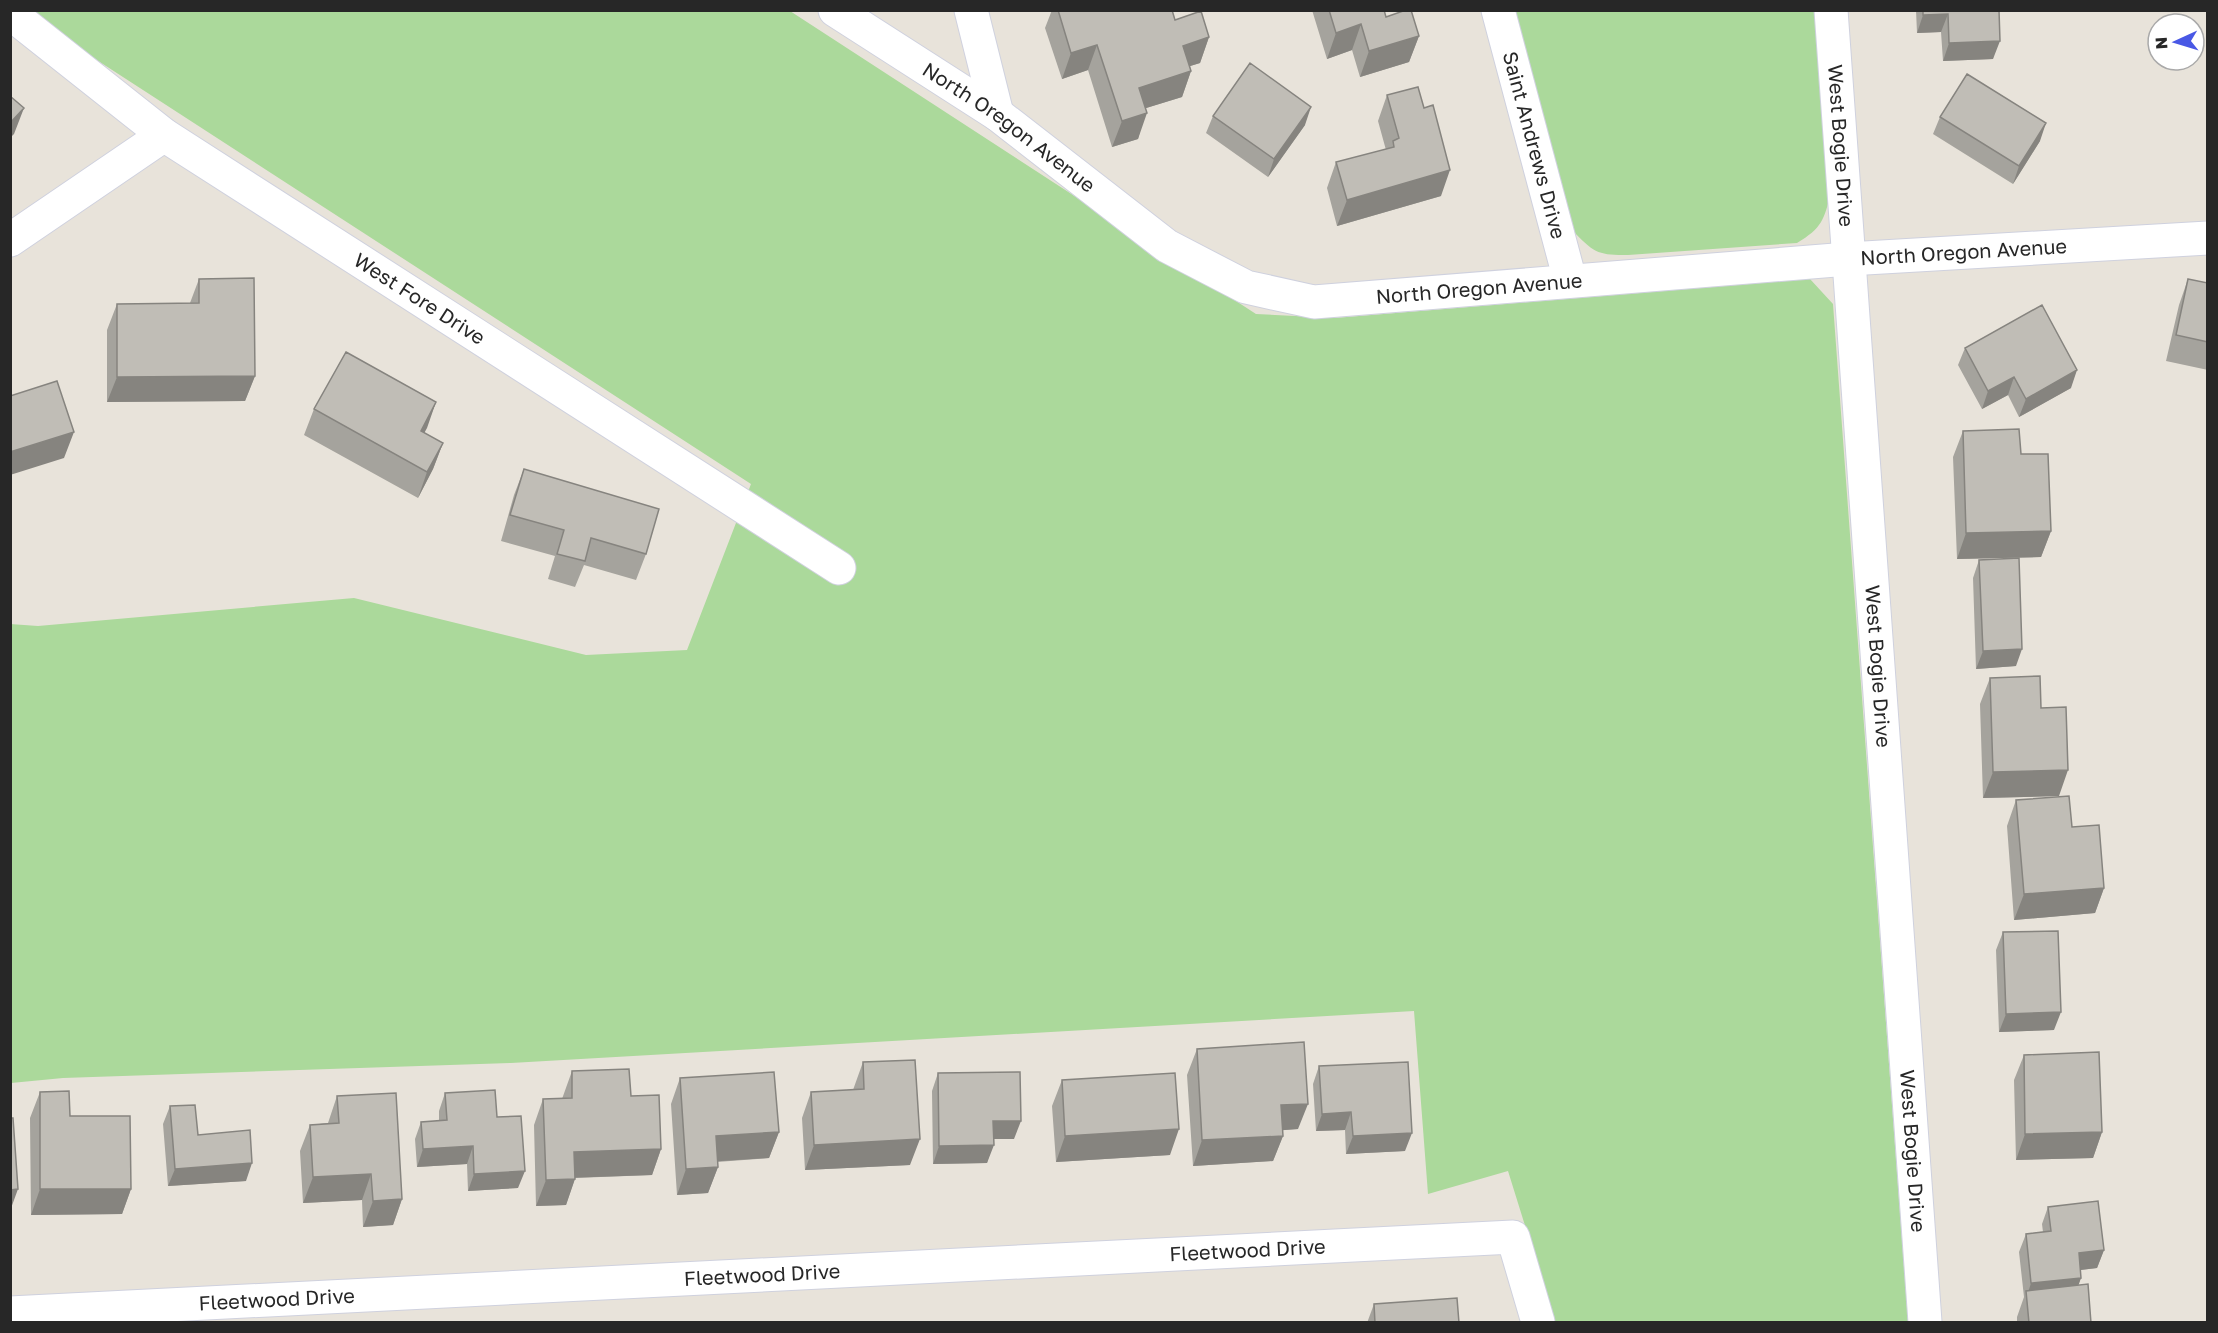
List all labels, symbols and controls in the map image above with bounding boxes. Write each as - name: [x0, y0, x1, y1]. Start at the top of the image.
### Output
- north arrow: [2146, 12, 2206, 72]
- text: N: [2151, 36, 2171, 50]
- street label: Saint Andrews Drive: [1499, 49, 1572, 241]
- street label: North Oregon Avenue: [919, 57, 1101, 197]
- street label: West Bogie Drive: [1824, 63, 1860, 228]
- street label: North Oregon Avenue: [1860, 233, 2068, 269]
- street label: West Fore Drive: [350, 247, 490, 349]
- street label: North Oregon Avenue: [1375, 267, 1583, 308]
- street label: West Bogie Drive: [1861, 584, 1897, 748]
- street label: West Bogie Drive: [1896, 1069, 1932, 1233]
- street label: Fleetwood Drive: [1169, 1233, 1326, 1265]
- street label: Fleetwood Drive: [683, 1258, 841, 1290]
- street label: Fleetwood Drive: [198, 1283, 355, 1314]

